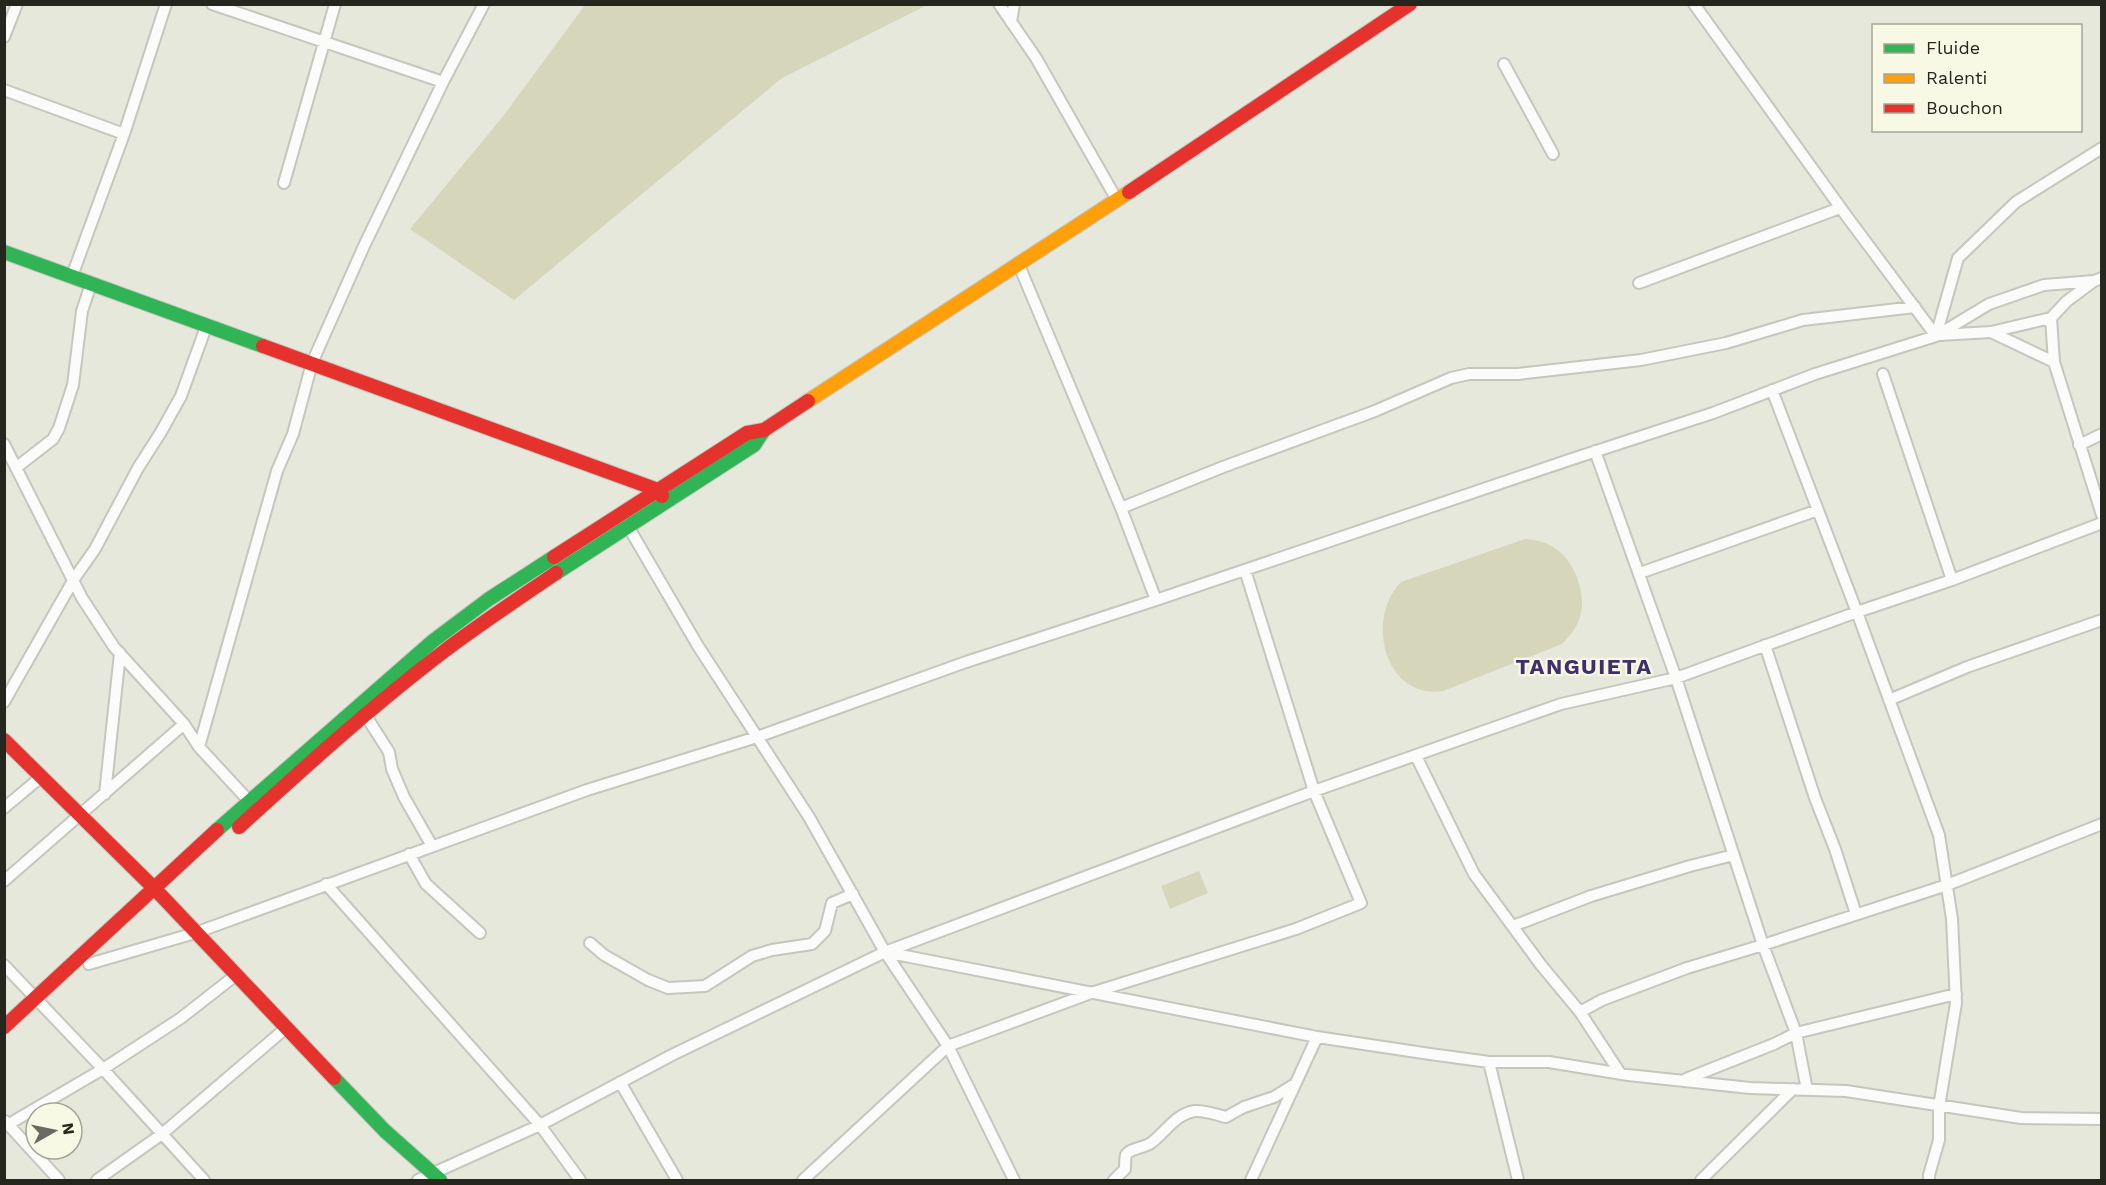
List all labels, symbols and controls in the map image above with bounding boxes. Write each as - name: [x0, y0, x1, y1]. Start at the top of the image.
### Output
- legend: [1872, 24, 2082, 132]
- text: Fluide: [1926, 37, 1980, 58]
- text: Ralenti: [1926, 67, 1987, 88]
- text: Bouchon: [1926, 97, 2003, 118]
- district label: TANGUIETA: [1515, 654, 1653, 679]
- north arrow: [24, 1101, 84, 1161]
- text: N: [58, 1121, 79, 1136]

